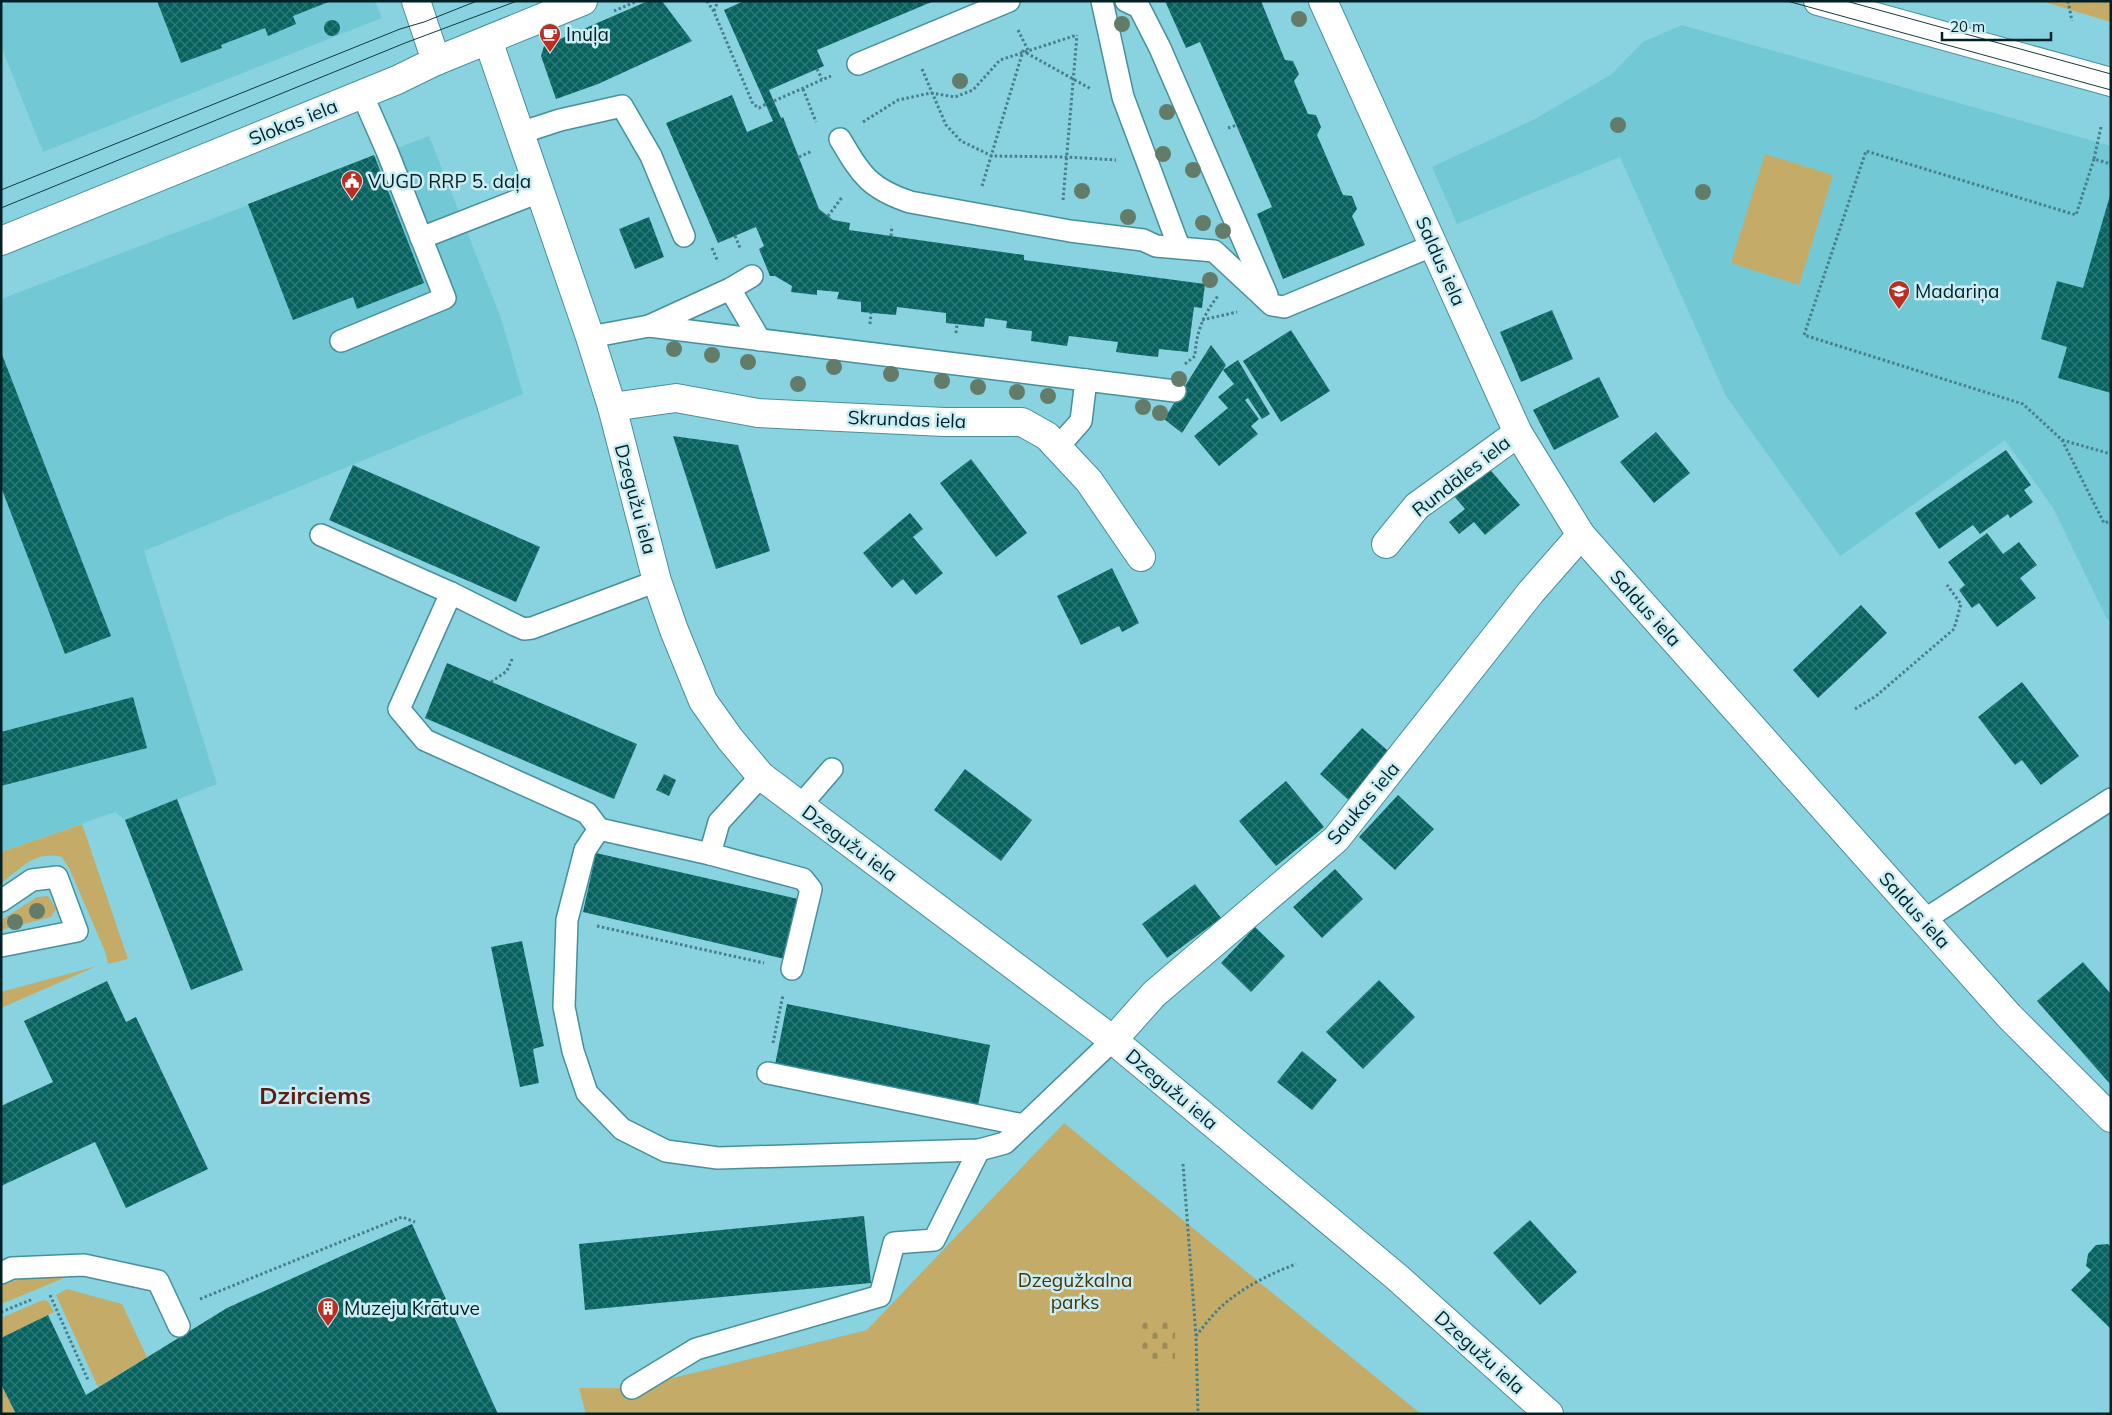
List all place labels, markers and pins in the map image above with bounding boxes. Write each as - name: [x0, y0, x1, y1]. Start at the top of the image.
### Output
- cafe icon: Inuļa: [538, 22, 562, 53]
- place label: Inuļa: [566, 22, 609, 47]
- public building icon: VUGD RRP 5. daļa: [340, 169, 364, 200]
- place label: VUGD RRP 5. daļa: [368, 169, 531, 194]
- school or university icon: Madariņa: [1887, 279, 1911, 310]
- place label: Madariņa: [1915, 279, 1999, 304]
- building icon: Muzeju Krātuve: [316, 1296, 340, 1327]
- place label: Muzeju Krātuve: [344, 1296, 480, 1320]

